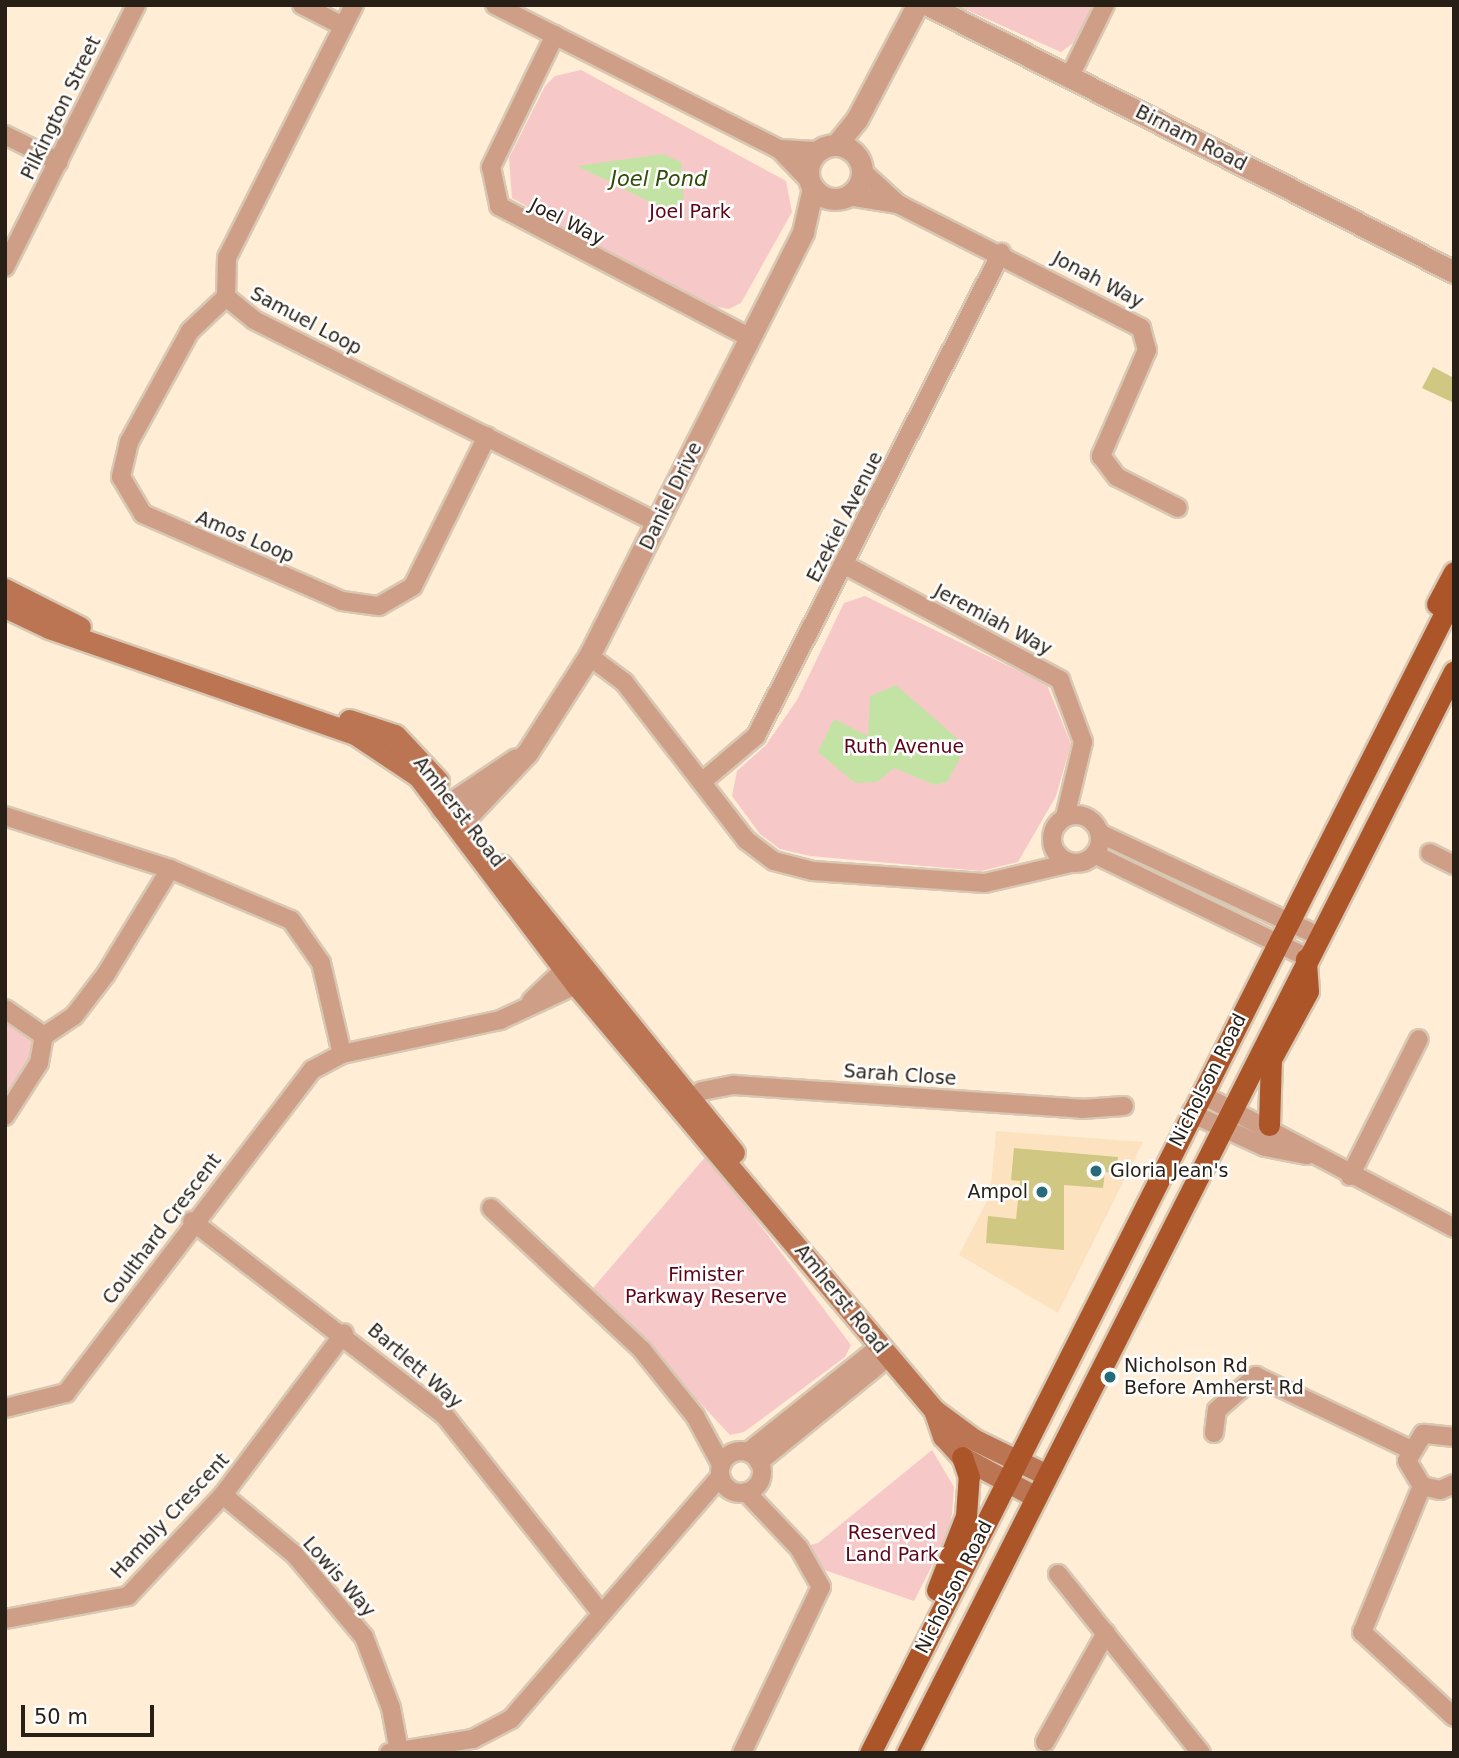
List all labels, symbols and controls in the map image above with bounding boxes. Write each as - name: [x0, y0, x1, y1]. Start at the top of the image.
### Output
- street label: Pilkington Street: [16, 33, 106, 183]
- street label: Birnam Road: [1132, 100, 1250, 176]
- water label: Joel Pond: [611, 166, 707, 192]
- street label: Joel Way: [526, 194, 608, 250]
- park label: Joel Park: [649, 201, 731, 223]
- street label: Jonah Way: [1049, 247, 1147, 313]
- street label: Samuel Loop: [246, 282, 366, 360]
- street label: Daniel Drive: [635, 438, 707, 554]
- street label: Ezekiel Avenue: [802, 448, 888, 586]
- street label: Amos Loop: [192, 506, 298, 568]
- street label: Jeremiah Way: [930, 579, 1056, 661]
- park label: Ruth Avenue: [844, 736, 964, 758]
- street label: Amherst Road: [409, 752, 509, 872]
- street label: Nicholson Road: [1165, 1010, 1251, 1150]
- street label: Sarah Close: [843, 1060, 957, 1090]
- street label: Coulthard Crescent: [98, 1149, 226, 1309]
- place label: Gloria Jean's: [1110, 1160, 1228, 1182]
- marker: Gloria Jean's: [1088, 1163, 1104, 1179]
- place label: Ampol: [968, 1181, 1028, 1203]
- marker: Ampol: [1034, 1184, 1050, 1200]
- street label: Amherst Road: [790, 1240, 892, 1358]
- park label: Fimister Parkway Reserve: [625, 1264, 787, 1308]
- street label: Bartlett Way: [363, 1319, 467, 1413]
- place label: Nicholson Rd Before Amherst Rd: [1124, 1355, 1304, 1399]
- marker: Nicholson Rd Before Amherst Rd: [1102, 1369, 1118, 1385]
- street label: Hambly Crescent: [106, 1449, 234, 1583]
- street label: Nicholson Road: [911, 1517, 997, 1657]
- park label: Reserved Land Park: [845, 1522, 939, 1566]
- street label: Lowis Way: [298, 1532, 380, 1622]
- scale bar: [24, 1692, 158, 1736]
- text: 50 m: [34, 1705, 88, 1729]

